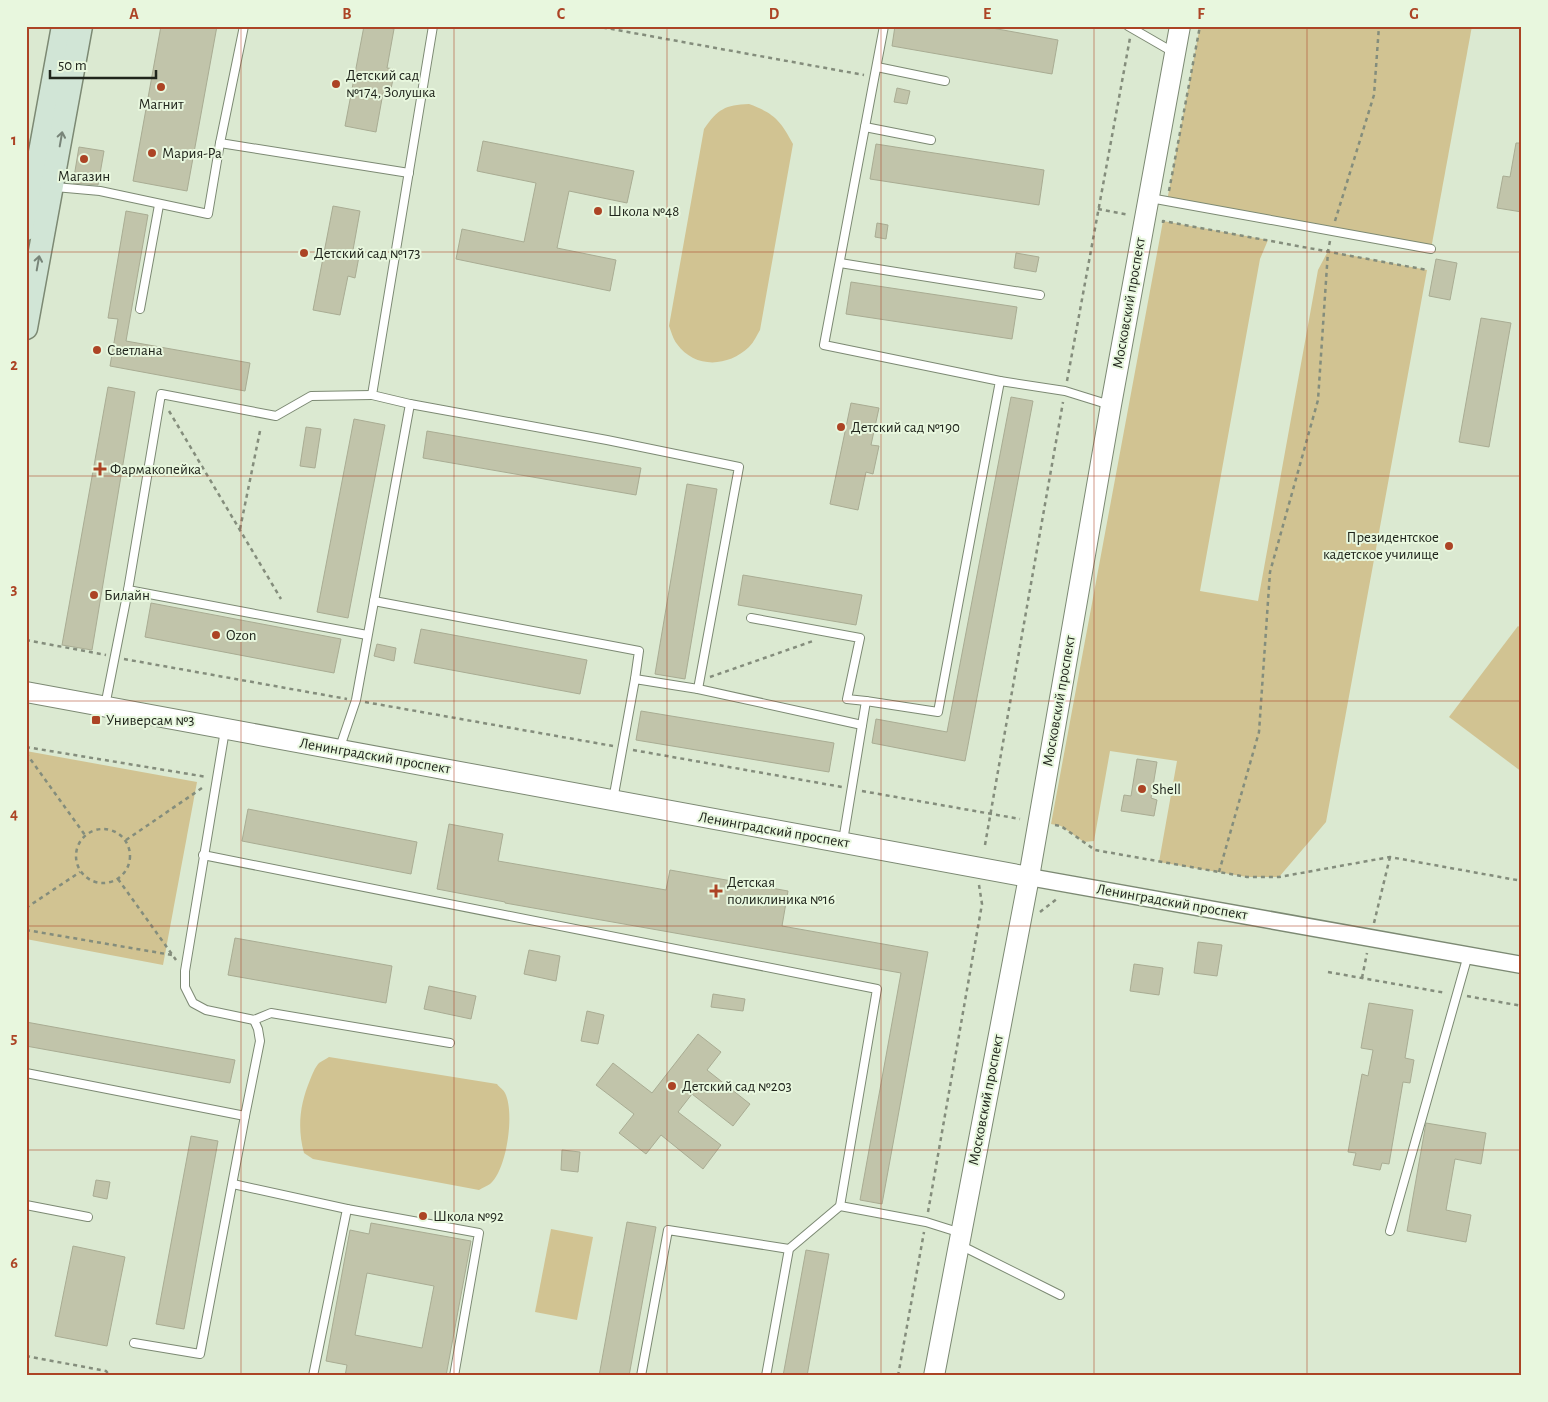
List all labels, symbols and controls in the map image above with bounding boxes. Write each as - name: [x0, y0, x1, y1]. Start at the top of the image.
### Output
- text: A: [129, 6, 139, 22]
- text: B: [342, 6, 352, 22]
- text: C: [557, 6, 566, 22]
- text: D: [769, 6, 780, 22]
- text: E: [983, 6, 991, 22]
- text: F: [1197, 6, 1205, 22]
- text: G: [1409, 6, 1419, 22]
- scale bar: [50, 48, 156, 80]
- text: 50 m: [58, 58, 87, 73]
- place label: Детский сад №174, Золушка: [346, 68, 436, 100]
- marker: Детский сад №174, Золушка: [330, 78, 342, 90]
- marker: Магнит: [155, 81, 167, 93]
- place label: Магнит: [138, 97, 184, 112]
- text: 1: [11, 132, 17, 148]
- one-way arrow: [56, 132, 66, 148]
- place label: Мария-Ра: [162, 146, 222, 161]
- marker: Мария-Ра: [146, 147, 158, 159]
- marker: Магазин: [78, 153, 90, 165]
- place label: Магазин: [58, 169, 110, 184]
- place label: Школа №48: [608, 204, 679, 219]
- marker: Школа №48: [592, 205, 604, 217]
- street label: Московский проспект: [1110, 236, 1148, 370]
- place label: Детский сад №173: [314, 246, 420, 261]
- marker: Детский сад №173: [298, 247, 310, 259]
- one-way arrow: [34, 255, 44, 271]
- place label: Светлана: [107, 343, 163, 358]
- marker: Светлана: [91, 344, 103, 356]
- text: 2: [10, 357, 18, 373]
- place label: Детский сад №190: [851, 420, 960, 435]
- marker: Детский сад №190: [835, 421, 847, 433]
- place label: Фармакопейка: [110, 462, 201, 477]
- marker: Фармакопейка: [94, 463, 106, 475]
- place label: Президентское кадетское училище: [1323, 530, 1439, 562]
- marker: Президентское кадетское училище: [1443, 540, 1455, 552]
- text: 3: [11, 581, 18, 597]
- place label: Билайн: [104, 588, 150, 603]
- marker: Билайн: [88, 589, 100, 601]
- place label: Ozon: [226, 628, 256, 643]
- marker: Ozon: [210, 629, 222, 641]
- street label: Московский проспект: [1040, 634, 1078, 768]
- place label: Универсам №3: [106, 713, 195, 728]
- marker: Универсам №3: [90, 714, 102, 726]
- street label: Ленинградский проспект: [298, 735, 452, 777]
- place label: Shell: [1152, 782, 1181, 797]
- marker: Shell: [1136, 783, 1148, 795]
- text: 4: [10, 806, 18, 822]
- street label: Ленинградский проспект: [697, 809, 851, 851]
- place label: Детская поликлиника №16: [727, 875, 835, 907]
- street label: Ленинградский проспект: [1095, 881, 1249, 923]
- marker: Детская поликлиника №16: [709, 884, 723, 898]
- text: 5: [11, 1030, 18, 1046]
- street label: Московский проспект: [966, 1033, 1006, 1166]
- place label: Детский сад №203: [682, 1079, 792, 1094]
- marker: Детский сад №203: [666, 1080, 678, 1092]
- place label: Школа №92: [433, 1209, 504, 1224]
- marker: Школа №92: [417, 1210, 429, 1222]
- text: 6: [10, 1255, 18, 1271]

